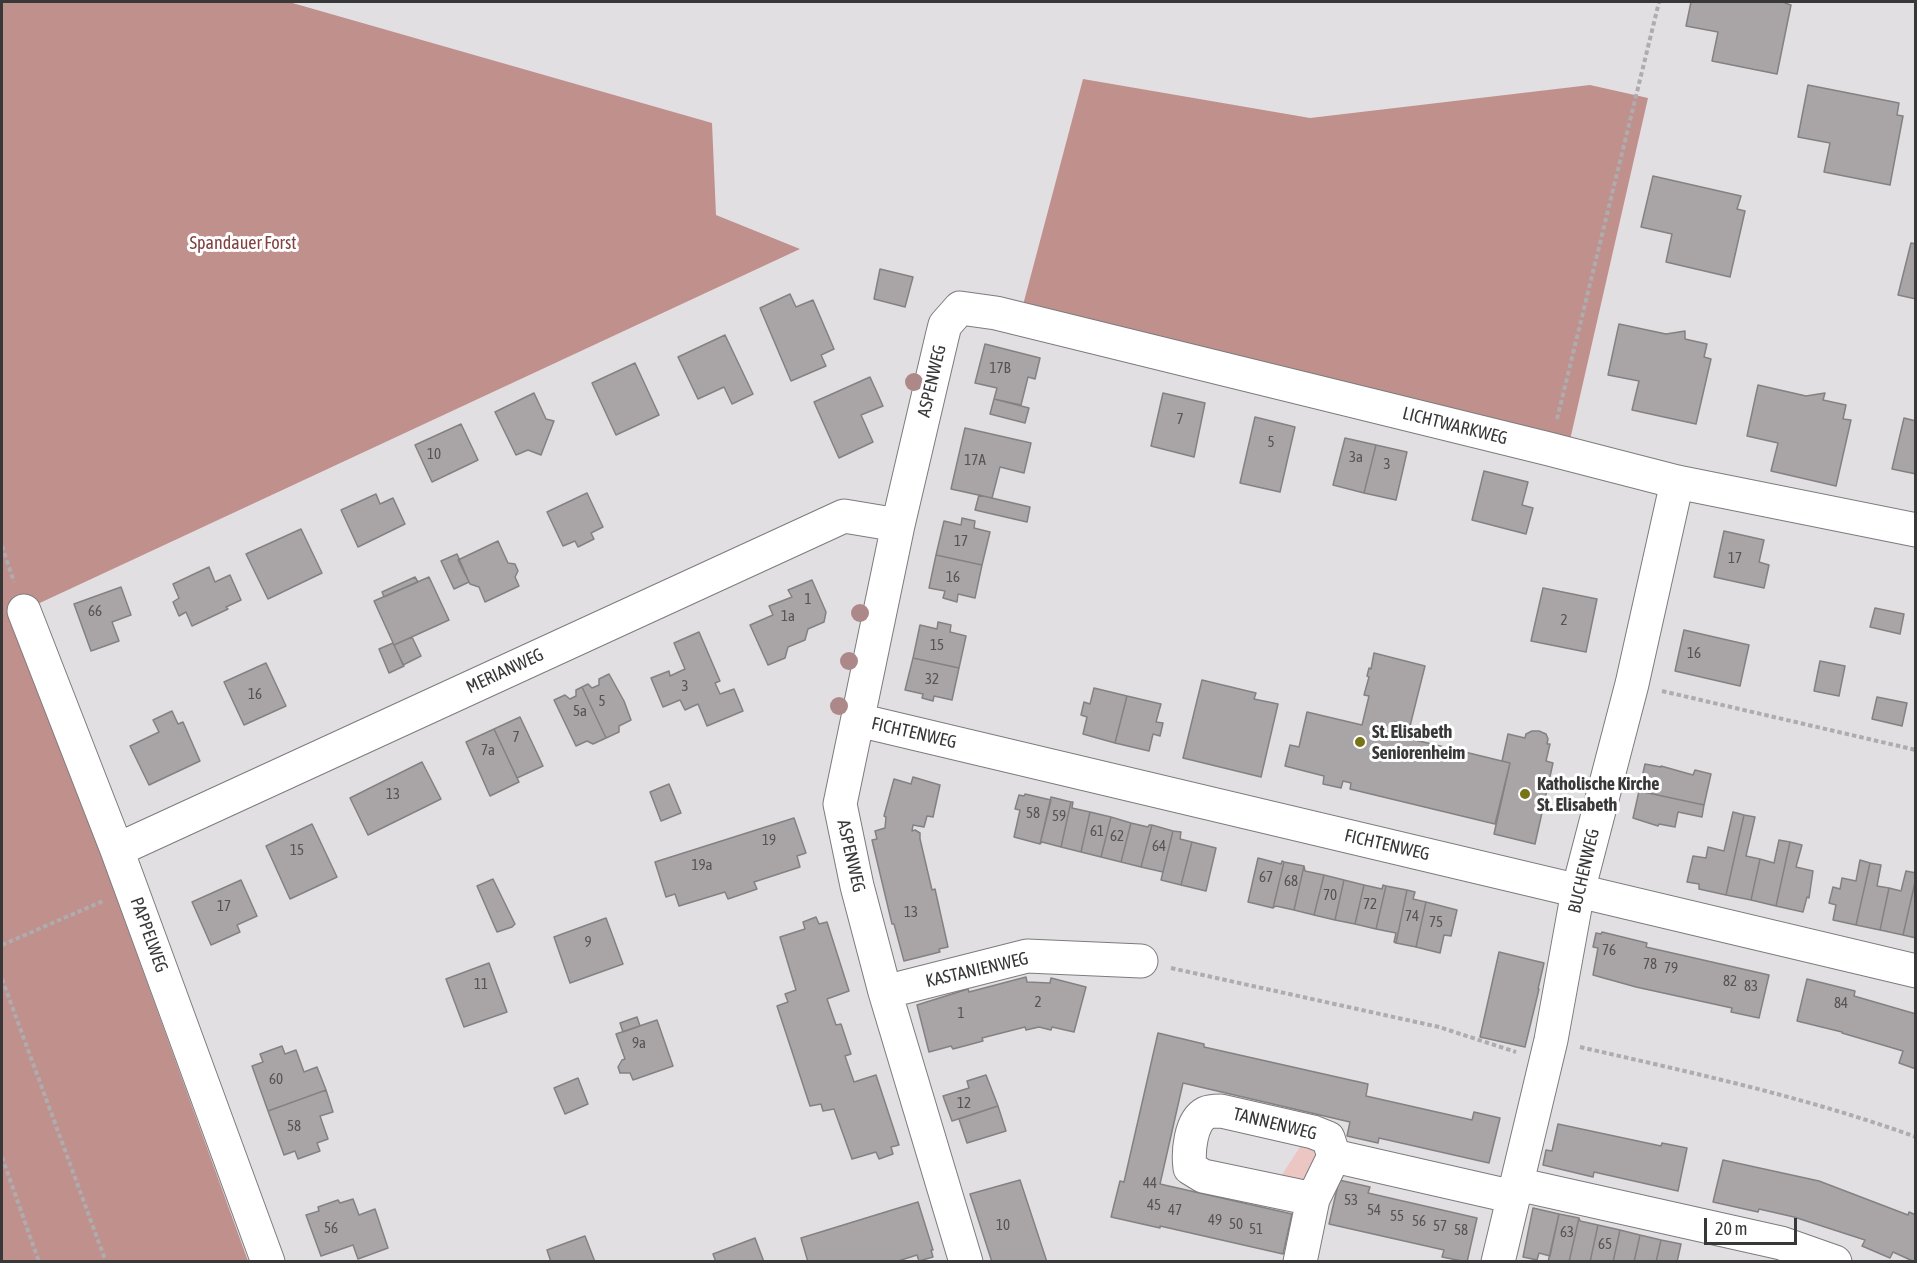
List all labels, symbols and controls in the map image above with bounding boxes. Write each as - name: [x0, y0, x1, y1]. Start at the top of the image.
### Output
- park label: Spandauer Forst: [190, 232, 296, 254]
- street label: ASPENWEG: [913, 343, 951, 419]
- house number: 17B: [989, 359, 1011, 377]
- street label: LICHTWARKWEG: [1400, 403, 1510, 449]
- house number: 7: [1176, 410, 1184, 428]
- house number: 5: [1267, 433, 1275, 451]
- house number: 10: [427, 445, 441, 463]
- house number: 3a: [1349, 448, 1363, 466]
- house number: 17A: [964, 451, 986, 469]
- house number: 3: [1383, 455, 1391, 473]
- house number: 17: [954, 532, 968, 550]
- house number: 17: [1728, 549, 1742, 567]
- house number: 16: [946, 568, 960, 586]
- house number: 1: [804, 590, 812, 608]
- house number: 66: [88, 602, 102, 620]
- house number: 1a: [781, 607, 795, 625]
- house number: 2: [1560, 611, 1568, 629]
- house number: 15: [930, 636, 944, 654]
- street label: MERIANWEG: [463, 644, 547, 698]
- house number: 16: [1687, 644, 1701, 662]
- house number: 32: [925, 670, 939, 688]
- house number: 3: [681, 677, 689, 695]
- house number: 16: [248, 685, 262, 703]
- house number: 5: [598, 692, 606, 710]
- house number: 5a: [573, 702, 587, 720]
- street label: FICHTENWEG: [869, 713, 959, 753]
- place label: St. Elisabeth Seniorenheim: [1372, 721, 1465, 764]
- house number: 7: [512, 728, 520, 746]
- marker: St. Elisabeth Seniorenheim: [1353, 735, 1367, 749]
- house number: 7a: [481, 741, 495, 759]
- place label: Katholische Kirche St. Elisabeth: [1537, 773, 1659, 816]
- house number: 13: [386, 785, 400, 803]
- marker: Katholische Kirche St. Elisabeth: [1518, 787, 1532, 801]
- house number: 58: [1026, 804, 1040, 822]
- house number: 59: [1052, 807, 1066, 825]
- street label: ASPENWEG: [832, 818, 870, 894]
- house number: 61: [1090, 822, 1104, 840]
- street label: FICHTENWEG: [1342, 825, 1432, 865]
- house number: 62: [1110, 827, 1124, 845]
- street label: BUCHENWEG: [1564, 827, 1604, 915]
- house number: 19: [762, 831, 776, 849]
- house number: 64: [1152, 837, 1166, 855]
- house number: 15: [290, 841, 304, 859]
- house number: 19a: [691, 856, 713, 874]
- house number: 67: [1259, 868, 1273, 886]
- house number: 68: [1284, 872, 1298, 890]
- house number: 70: [1323, 886, 1337, 904]
- street label: PAPPELWEG: [125, 894, 173, 976]
- house number: 72: [1363, 895, 1377, 913]
- house number: 17: [217, 897, 231, 915]
- house number: 13: [904, 903, 918, 921]
- house number: 74: [1405, 907, 1419, 925]
- house number: 75: [1429, 913, 1443, 931]
- house number: 9: [584, 933, 592, 951]
- house number: 76: [1602, 941, 1616, 959]
- street label: KASTANIENWEG: [923, 948, 1031, 992]
- house number: 78: [1643, 955, 1657, 973]
- house number: 79: [1664, 959, 1678, 977]
- house number: 82: [1723, 972, 1737, 990]
- house number: 11: [474, 975, 488, 993]
- house number: 83: [1744, 977, 1758, 995]
- house number: 2: [1034, 993, 1042, 1011]
- house number: 84: [1834, 994, 1848, 1012]
- house number: 1: [957, 1004, 965, 1022]
- house number: 9a: [632, 1034, 646, 1052]
- house number: 60: [269, 1070, 283, 1088]
- house number: 12: [957, 1094, 971, 1112]
- street label: TANNENWEG: [1231, 1103, 1319, 1145]
- house number: 58: [287, 1117, 301, 1135]
- house number: 44: [1143, 1174, 1157, 1192]
- house number: 53: [1344, 1191, 1358, 1209]
- house number: 45: [1147, 1196, 1161, 1214]
- house number: 47: [1168, 1201, 1182, 1219]
- house number: 54: [1367, 1201, 1381, 1219]
- scale bar: [1707, 1206, 1800, 1244]
- house number: 55: [1390, 1207, 1404, 1225]
- house number: 49: [1208, 1211, 1222, 1229]
- house number: 56: [1412, 1212, 1426, 1230]
- house number: 50: [1229, 1215, 1243, 1233]
- house number: 10: [996, 1216, 1010, 1234]
- house number: 57: [1433, 1217, 1447, 1235]
- text: 20 m: [1715, 1218, 1747, 1239]
- house number: 56: [324, 1219, 338, 1237]
- house number: 51: [1249, 1220, 1263, 1238]
- house number: 58: [1454, 1221, 1468, 1239]
- house number: 63: [1560, 1223, 1574, 1241]
- house number: 65: [1598, 1235, 1612, 1253]

